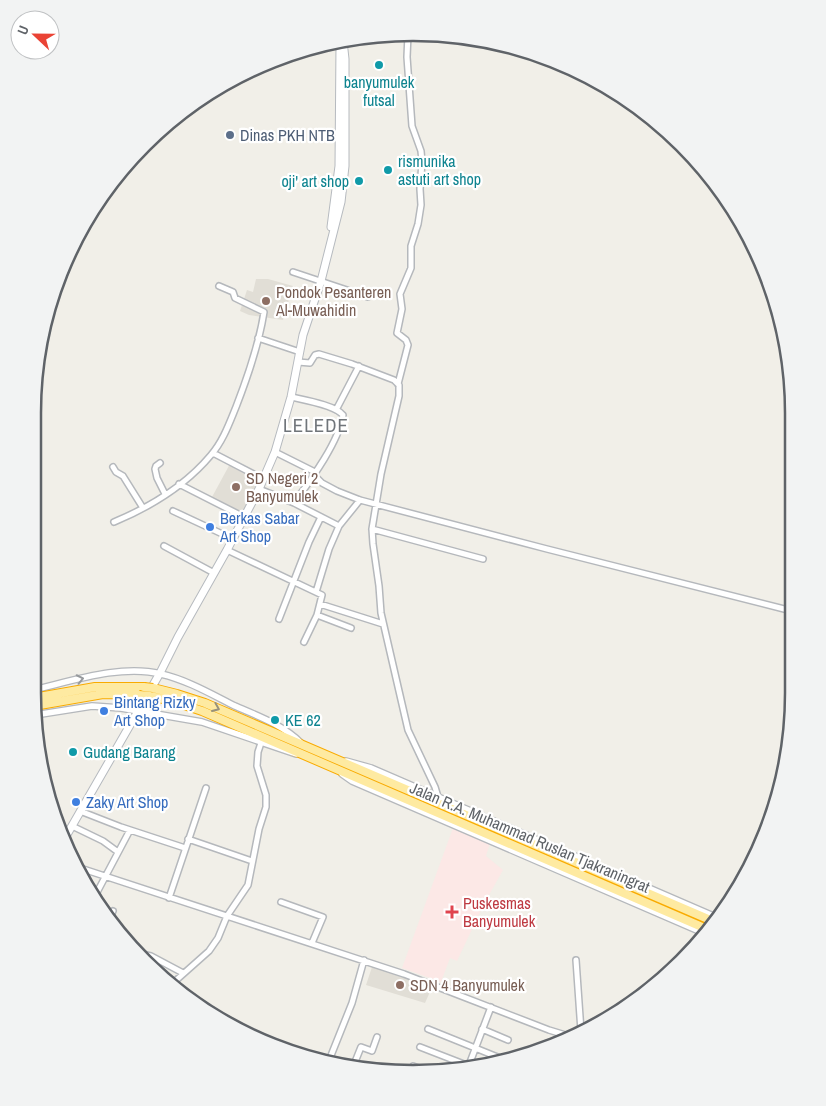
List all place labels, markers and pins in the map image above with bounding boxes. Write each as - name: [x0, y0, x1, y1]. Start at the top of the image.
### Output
- marker: banyumulek futsal: [373, 59, 385, 71]
- place label: banyumulek futsal: [344, 71, 415, 111]
- place label: Dinas PKH NTB: [240, 124, 335, 146]
- marker: Dinas PKH NTB: [224, 129, 236, 141]
- place label: rismunika astuti art shop: [398, 150, 481, 190]
- marker: rismunika astuti art shop: [382, 164, 394, 176]
- place label: oji' art shop: [282, 170, 349, 192]
- marker: oji' art shop: [353, 175, 365, 187]
- place label: Pondok Pesanteren Al-Muwahidin: [275, 281, 391, 321]
- marker: Pondok Pesanteren Al-Muwahidin: [260, 295, 272, 307]
- place label: SD Negeri 2 Banyumulek: [246, 467, 319, 507]
- marker: SD Negeri 2 Banyumulek: [230, 481, 242, 493]
- place label: Berkas Sabar Art Shop: [219, 507, 300, 547]
- marker: Berkas Sabar Art Shop: [204, 521, 216, 533]
- place label: Bintang Rizky Art Shop: [113, 691, 196, 731]
- marker: Bintang Rizky Art Shop: [98, 705, 110, 717]
- place label: KE 62: [285, 709, 321, 731]
- marker: KE 62: [269, 714, 281, 726]
- place label: Gudang Barang: [83, 741, 176, 763]
- marker: Gudang Barang: [67, 746, 79, 758]
- place label: Zaky Art Shop: [86, 791, 168, 813]
- marker: Zaky Art Shop: [70, 796, 82, 808]
- place label: Puskesmas Banyumulek: [463, 892, 536, 932]
- marker: Puskesmas Banyumulek: [445, 905, 459, 919]
- place label: SDN 4 Banyumulek: [410, 974, 525, 996]
- marker: SDN 4 Banyumulek: [394, 979, 406, 991]

